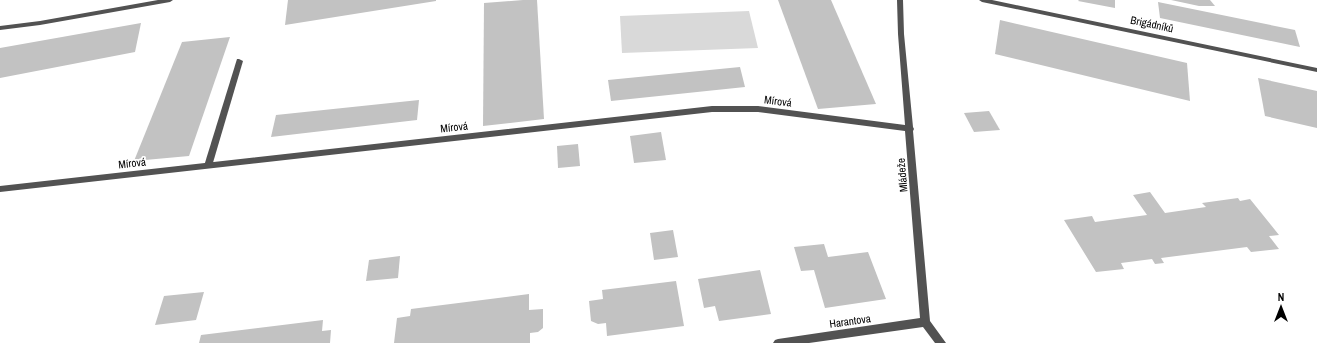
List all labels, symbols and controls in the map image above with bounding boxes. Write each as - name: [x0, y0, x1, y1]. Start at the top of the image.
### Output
- street label: Brigádníků: [1129, 13, 1175, 35]
- street label: Mírová: [763, 92, 793, 110]
- street label: Mírová: [440, 119, 468, 135]
- street label: Mírová: [118, 155, 146, 171]
- street label: Mládeže: [894, 157, 910, 193]
- north arrow: [1261, 287, 1301, 327]
- text: N: [1278, 290, 1284, 304]
- street label: Harantova: [828, 311, 872, 331]

